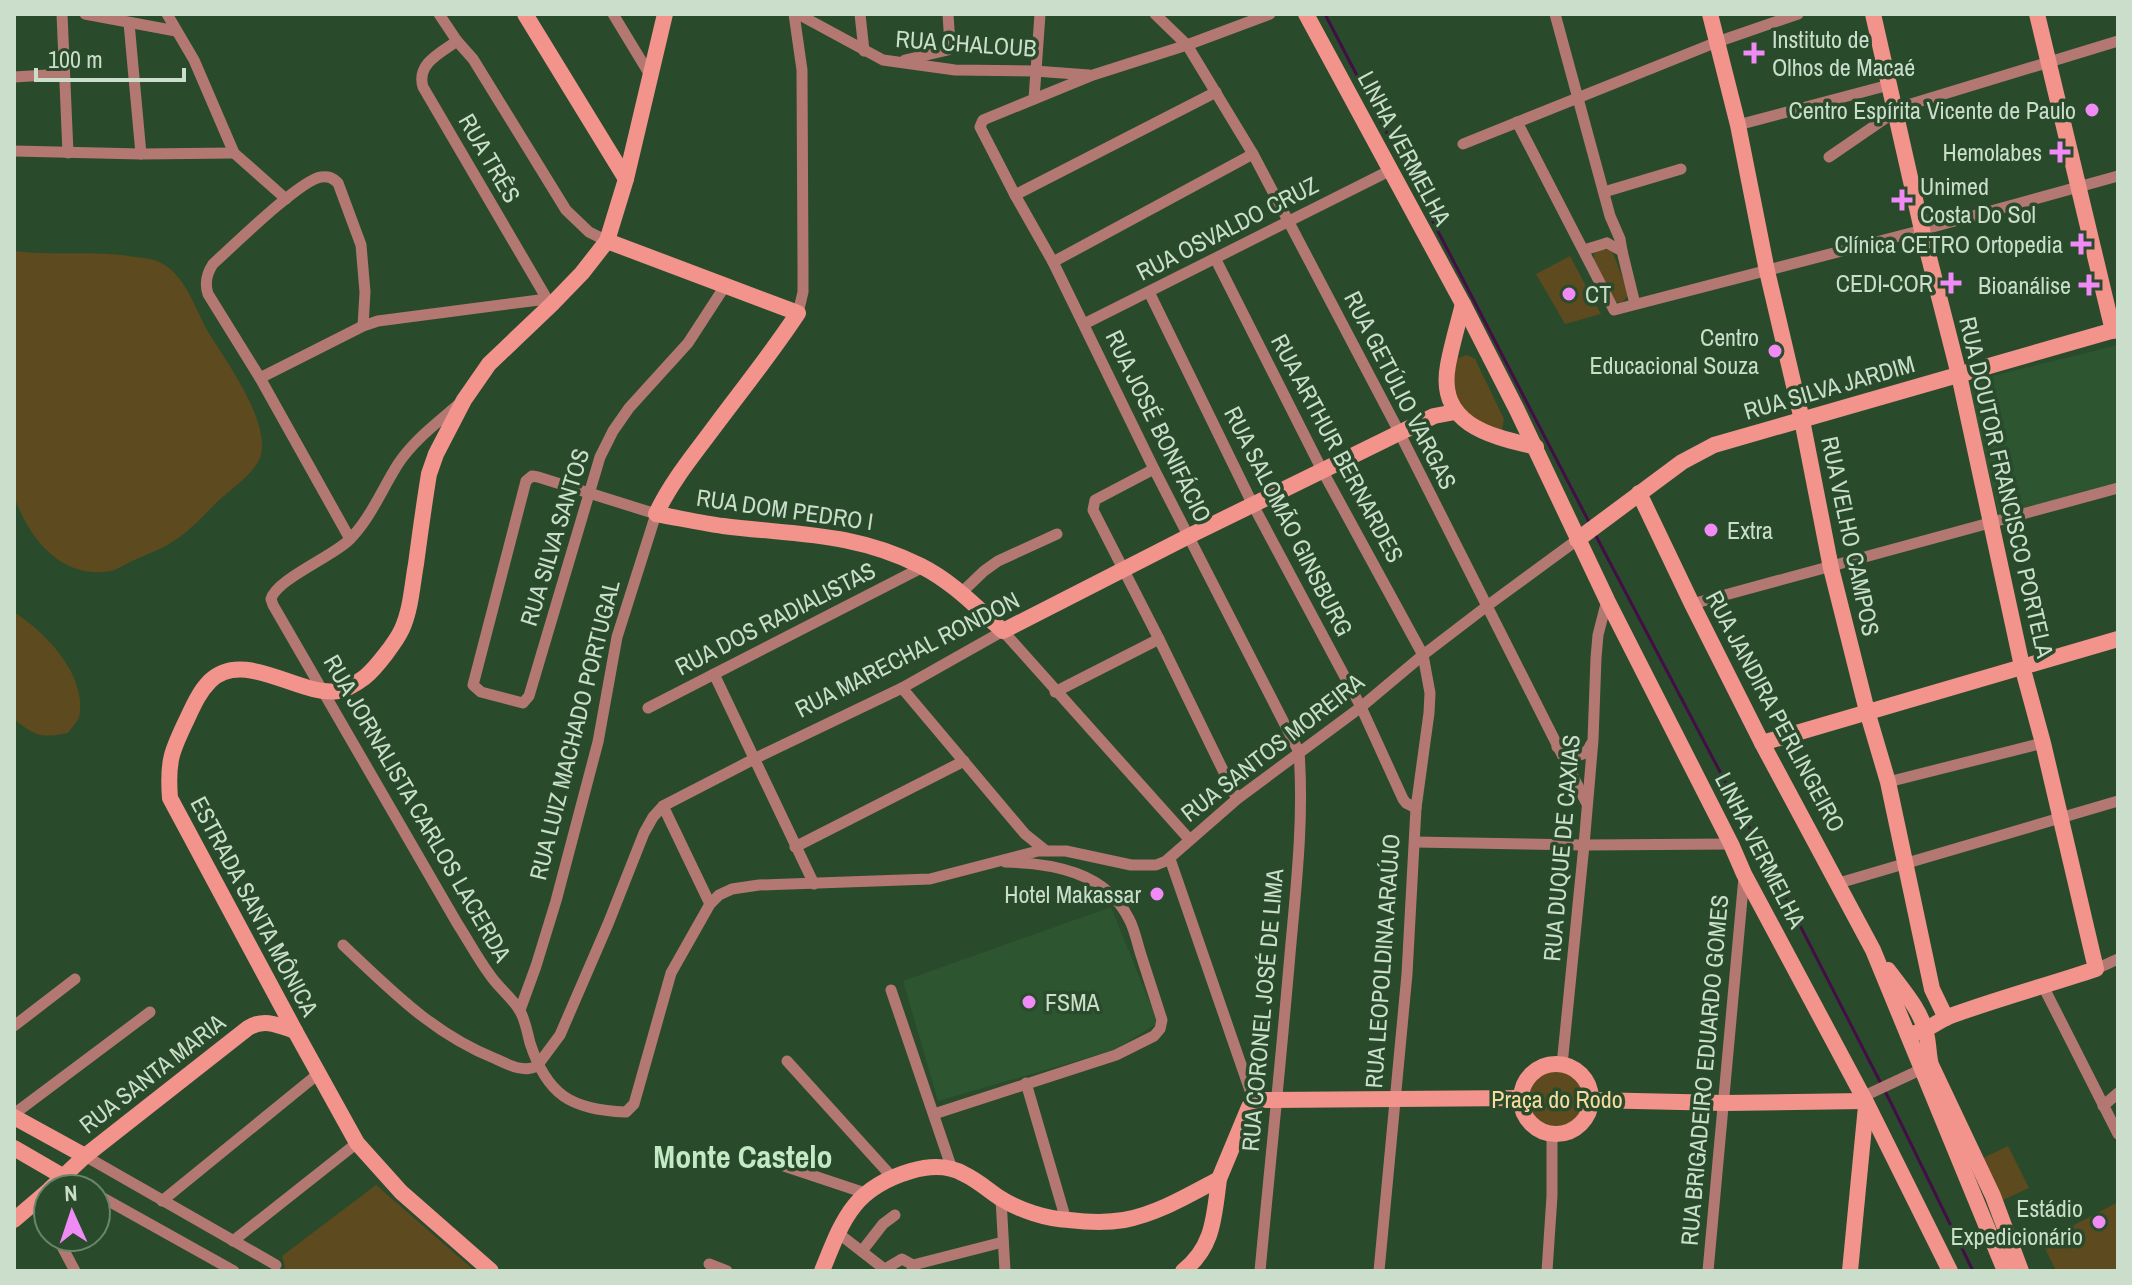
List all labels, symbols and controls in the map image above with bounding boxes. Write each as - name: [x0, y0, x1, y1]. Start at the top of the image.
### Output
- street label: RUA CHALOUB: [895, 22, 1037, 64]
- place label: Instituto de Olhos de Macaé: [1772, 23, 1915, 83]
- scale bar: [36, 32, 184, 82]
- marker: Instituto de Olhos de Macaé: [1743, 42, 1765, 64]
- text: 100 m: [48, 43, 103, 75]
- street label: LINHA VERMELHA: [1351, 65, 1460, 232]
- place label: Centro Espírita Vicente de Paulo: [1789, 94, 2076, 126]
- marker: Centro Espírita Vicente de Paulo: [2083, 101, 2101, 119]
- street label: RUA TRÊS: [452, 108, 528, 208]
- place label: Hemolabes: [1942, 136, 2042, 168]
- marker: Hemolabes: [2049, 141, 2071, 163]
- street label: RUA OSVALDO CRUZ: [1131, 168, 1323, 288]
- place label: Unimed Costa Do Sol: [1920, 170, 2036, 230]
- marker: Unimed Costa Do Sol: [1891, 189, 1913, 211]
- place label: Clínica CETRO Ortopedia: [1834, 228, 2063, 260]
- marker: Clínica CETRO Ortopedia: [2070, 233, 2092, 255]
- place label: CEDI-COR: [1836, 267, 1933, 299]
- place label: Bioanálise: [1978, 269, 2071, 301]
- marker: CEDI-COR: [1940, 272, 1962, 294]
- marker: Bioanálise: [2078, 274, 2100, 296]
- place label: CT: [1585, 278, 1611, 310]
- street label: RUA GETÚLIO VARGAS: [1337, 285, 1465, 495]
- marker: CT: [1560, 285, 1578, 303]
- street label: RUA DOUTOR FRANCISCO PORTELA: [1952, 313, 2062, 662]
- place label: Centro Educacional Souza: [1589, 321, 1759, 381]
- street label: RUA JOSÉ BONIFÁCIO: [1099, 325, 1219, 527]
- street label: RUA ARTHUR BERNARDES: [1264, 328, 1412, 568]
- marker: Centro Educacional Souza: [1766, 342, 1784, 360]
- street label: RUA SILVA JARDIM: [1740, 347, 1918, 427]
- street label: RUA SALOMÃO GINSBURG: [1217, 401, 1361, 641]
- street label: RUA VELHO CAMPOS: [1814, 433, 1888, 639]
- street label: RUA SILVA SANTOS: [512, 444, 596, 630]
- street label: RUA DOM PEDRO I: [695, 481, 875, 537]
- place label: Extra: [1727, 514, 1773, 546]
- marker: Extra: [1702, 521, 1720, 539]
- street label: RUA DOS RADIALISTAS: [669, 554, 881, 682]
- street label: RUA LUIZ MACHADO PORTUGAL: [521, 577, 627, 883]
- street label: RUA MARECHAL RONDON: [789, 584, 1025, 724]
- street label: RUA JANDIRA PERLINGEIRO: [1699, 585, 1853, 837]
- street label: RUA JORNALISTA CARLOS LACERDA: [317, 649, 520, 968]
- street label: RUA SANTOS MOREIRA: [1174, 665, 1371, 829]
- street label: RUA DUQUE DE CAXIAS: [1535, 733, 1587, 963]
- street label: LINHA VERMELHA: [1708, 767, 1814, 934]
- street label: ESTRADA SANTA MÔNICA: [183, 790, 327, 1022]
- street label: RUA LEOPOLDINA ARAÚJO: [1357, 833, 1407, 1089]
- street label: RUA CORONEL JOSÉ DE LIMA: [1234, 866, 1290, 1153]
- place label: Hotel Makassar: [1004, 878, 1141, 910]
- marker: Hotel Makassar: [1148, 885, 1166, 903]
- street label: RUA BRIGADEIRO EDUARDO GOMES: [1673, 893, 1735, 1247]
- place label: FSMA: [1045, 986, 1101, 1018]
- marker: FSMA: [1020, 993, 1038, 1011]
- street label: RUA SANTA MARIA: [72, 1005, 232, 1140]
- park label: Praça do Rodo: [1491, 1083, 1623, 1115]
- district label: Monte Castelo: [653, 1135, 833, 1178]
- north arrow: [32, 1173, 112, 1253]
- text: N: [64, 1178, 78, 1208]
- place label: Estádio Expedicionário: [1951, 1192, 2083, 1252]
- marker: Estádio Expedicionário: [2090, 1213, 2108, 1231]

